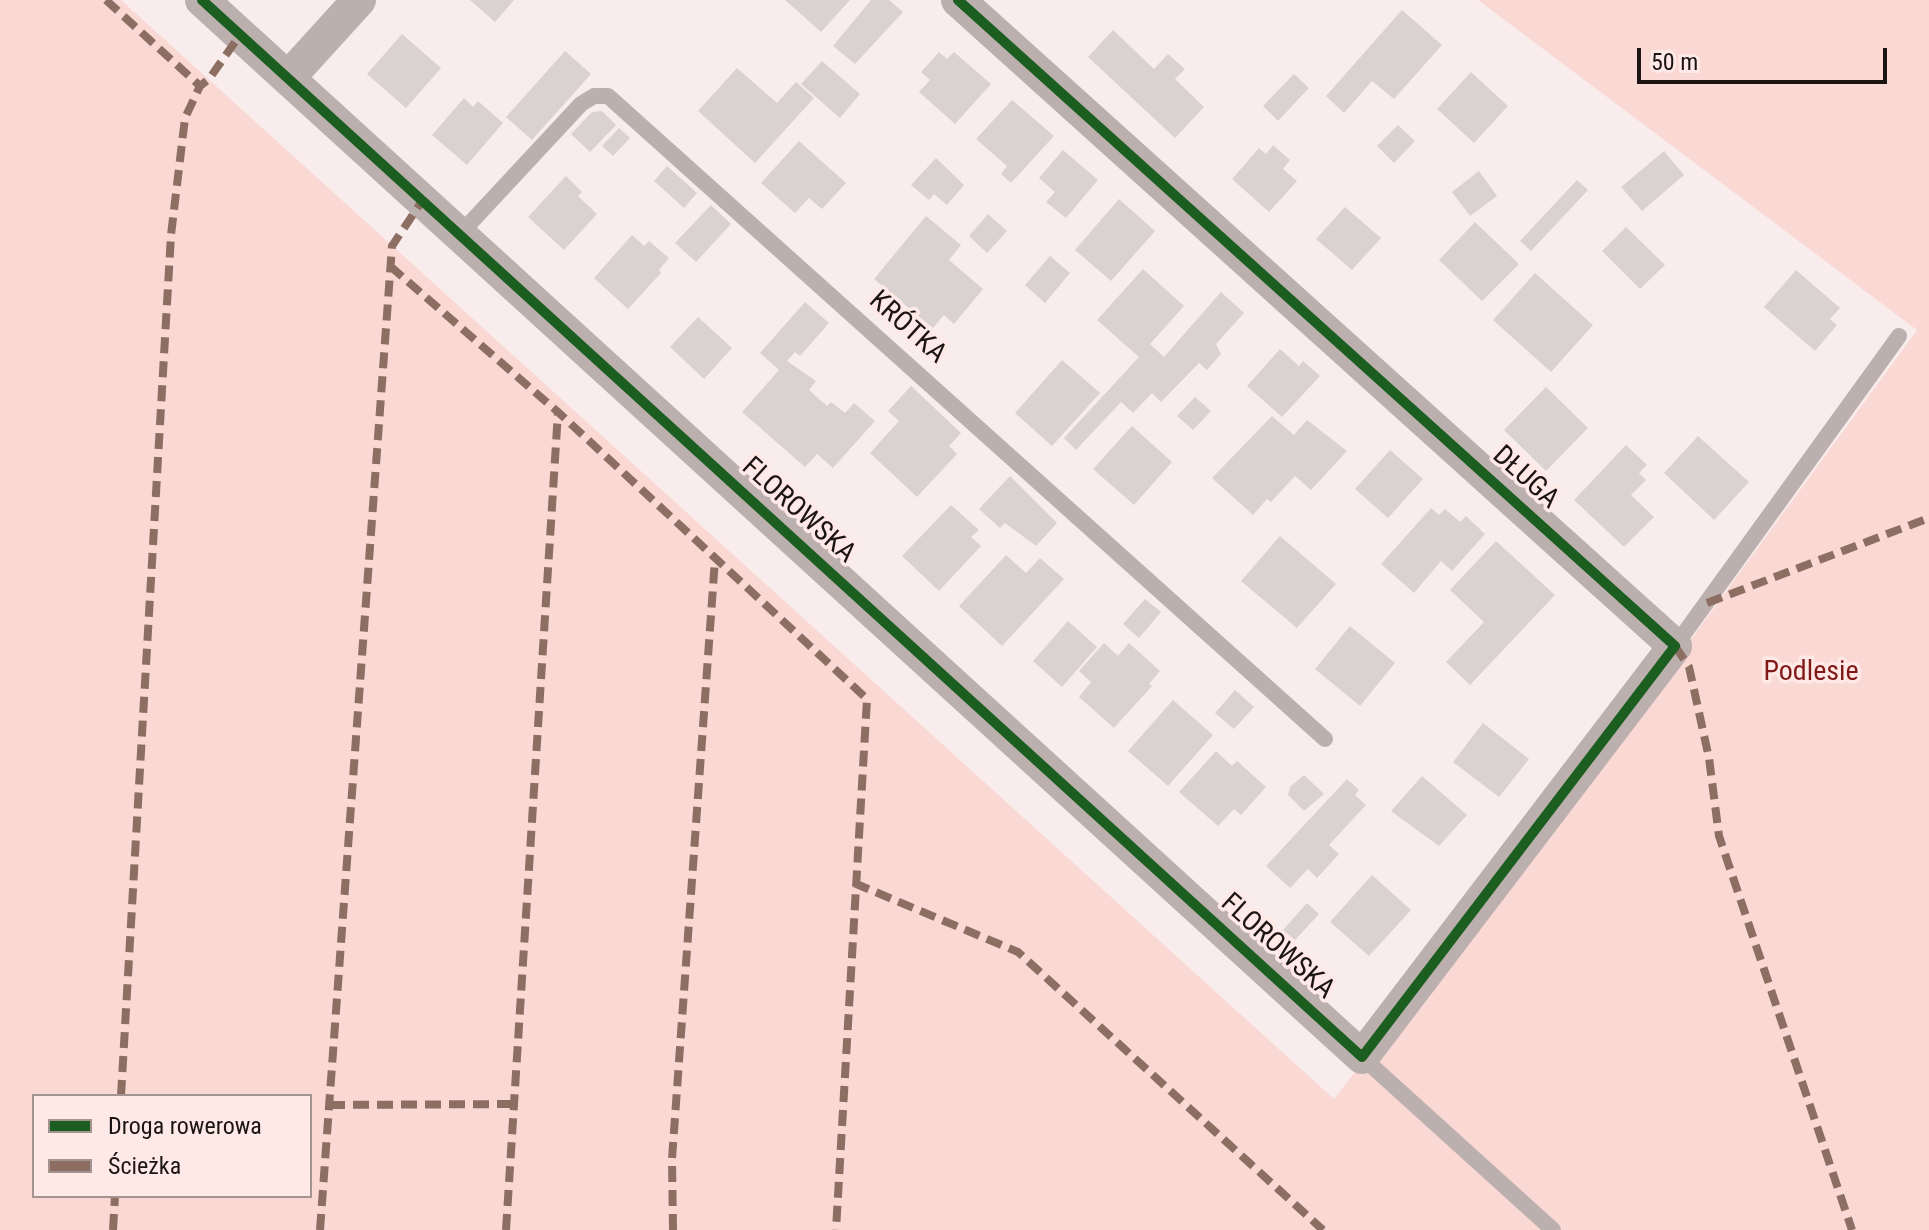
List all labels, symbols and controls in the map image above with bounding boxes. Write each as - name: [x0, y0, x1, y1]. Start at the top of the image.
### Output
- scale bar: [1641, 32, 1891, 82]
- text: 50 m: [1651, 48, 1698, 76]
- street label: KRÓTKA: [861, 285, 953, 371]
- street label: DŁUGA: [1485, 440, 1565, 516]
- street label: FLOROWSKA: [734, 451, 862, 571]
- park label: Podlesie: [1763, 656, 1859, 690]
- street label: FLOROWSKA: [1213, 887, 1341, 1007]
- legend: [32, 1094, 312, 1198]
- text: Droga rowerowa: [108, 1112, 262, 1140]
- text: Ścieżka: [108, 1152, 181, 1180]

